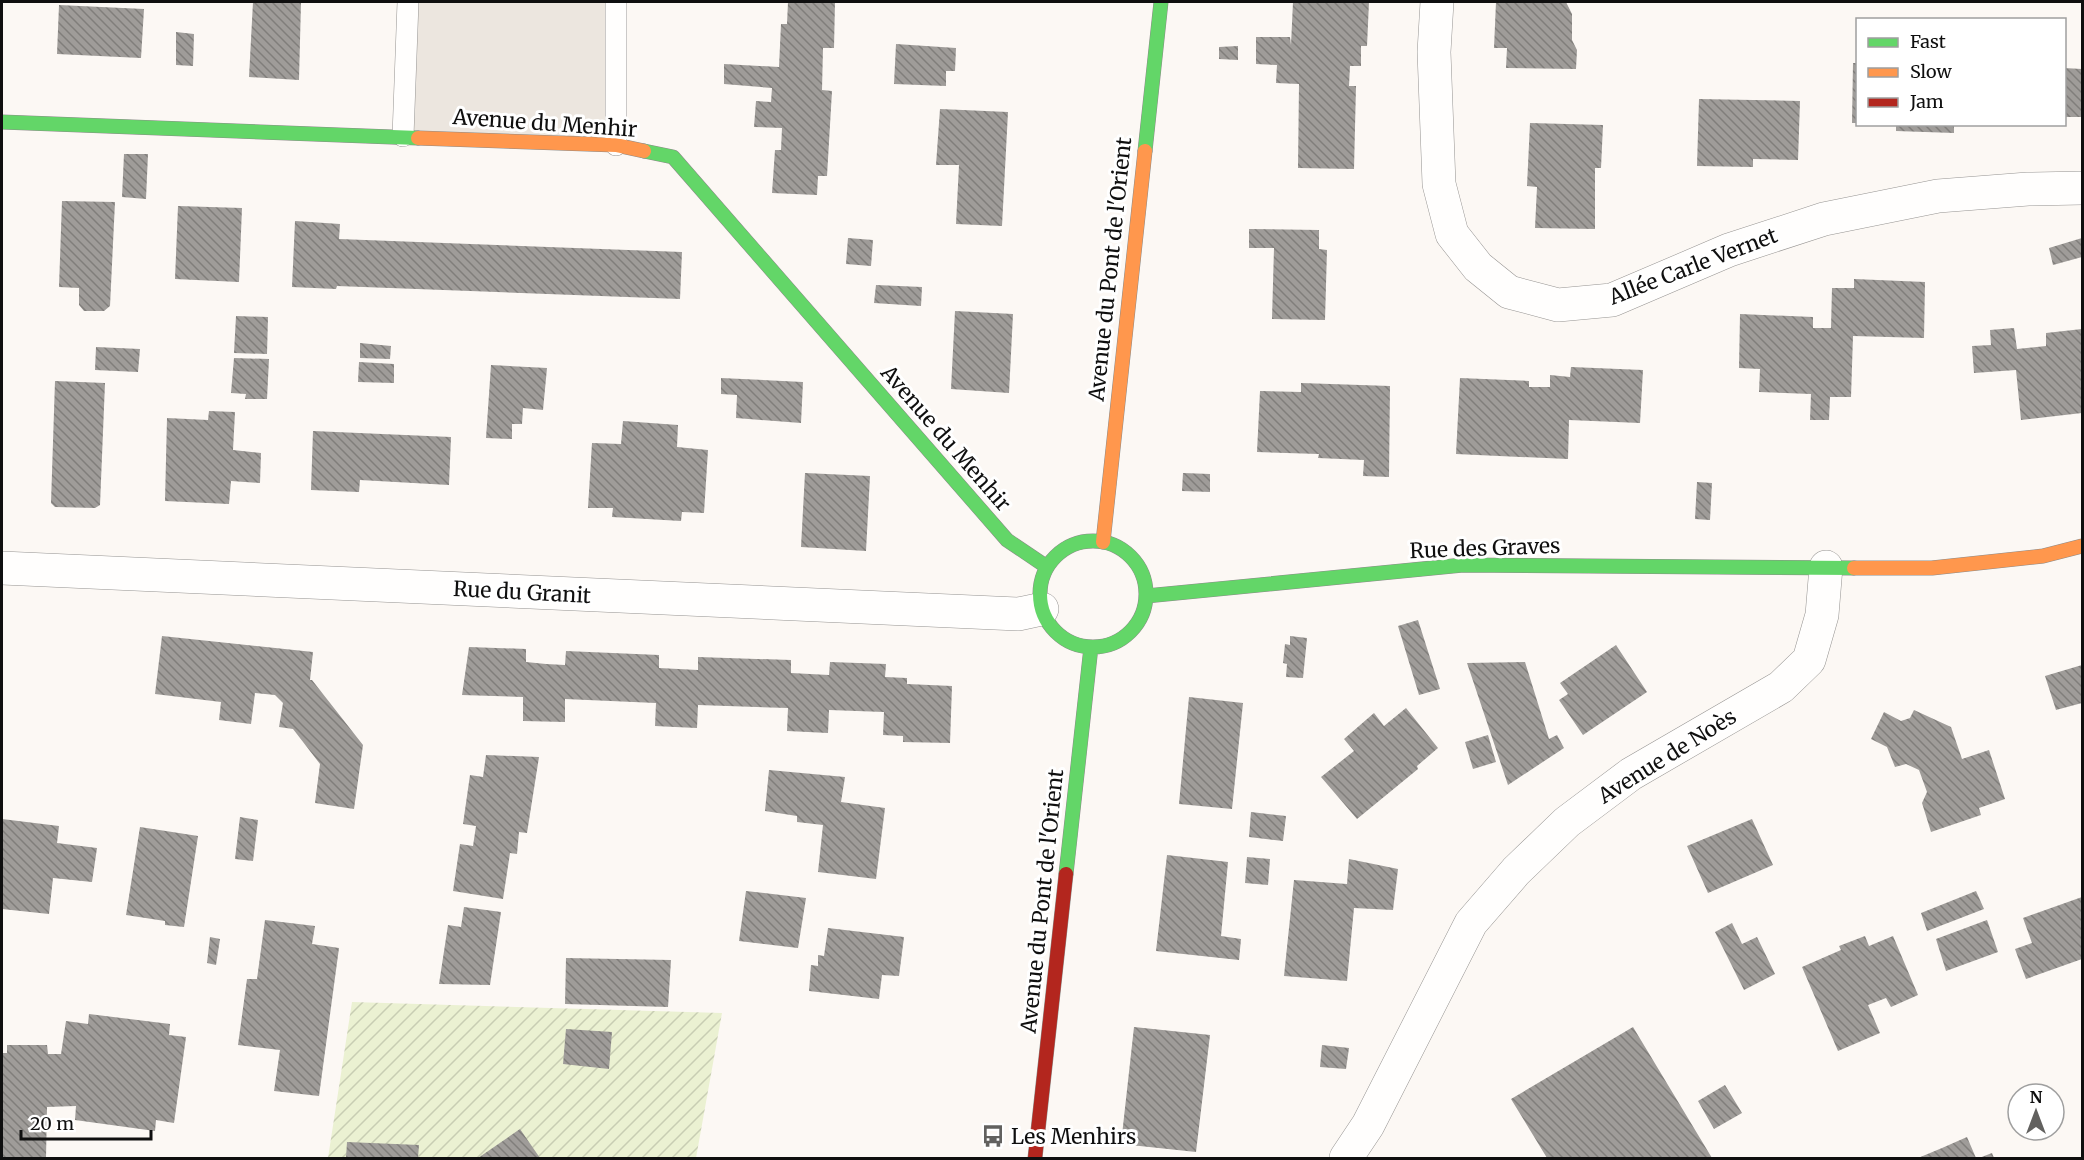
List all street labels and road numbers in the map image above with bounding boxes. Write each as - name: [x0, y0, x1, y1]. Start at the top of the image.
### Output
- street label: Avenue du Menhir: [451, 103, 638, 143]
- street label: Avenue du Pont de l'Orient: [1083, 136, 1137, 403]
- street label: Allée Carle Vernet: [1604, 221, 1781, 311]
- street label: Avenue du Menhir: [874, 359, 1017, 517]
- street label: Rue des Graves: [1409, 532, 1561, 564]
- street label: Rue du Granit: [452, 575, 592, 609]
- street label: Avenue de Noès: [1592, 703, 1741, 810]
- street label: Avenue du Pont de l'Orient: [1015, 768, 1069, 1035]

